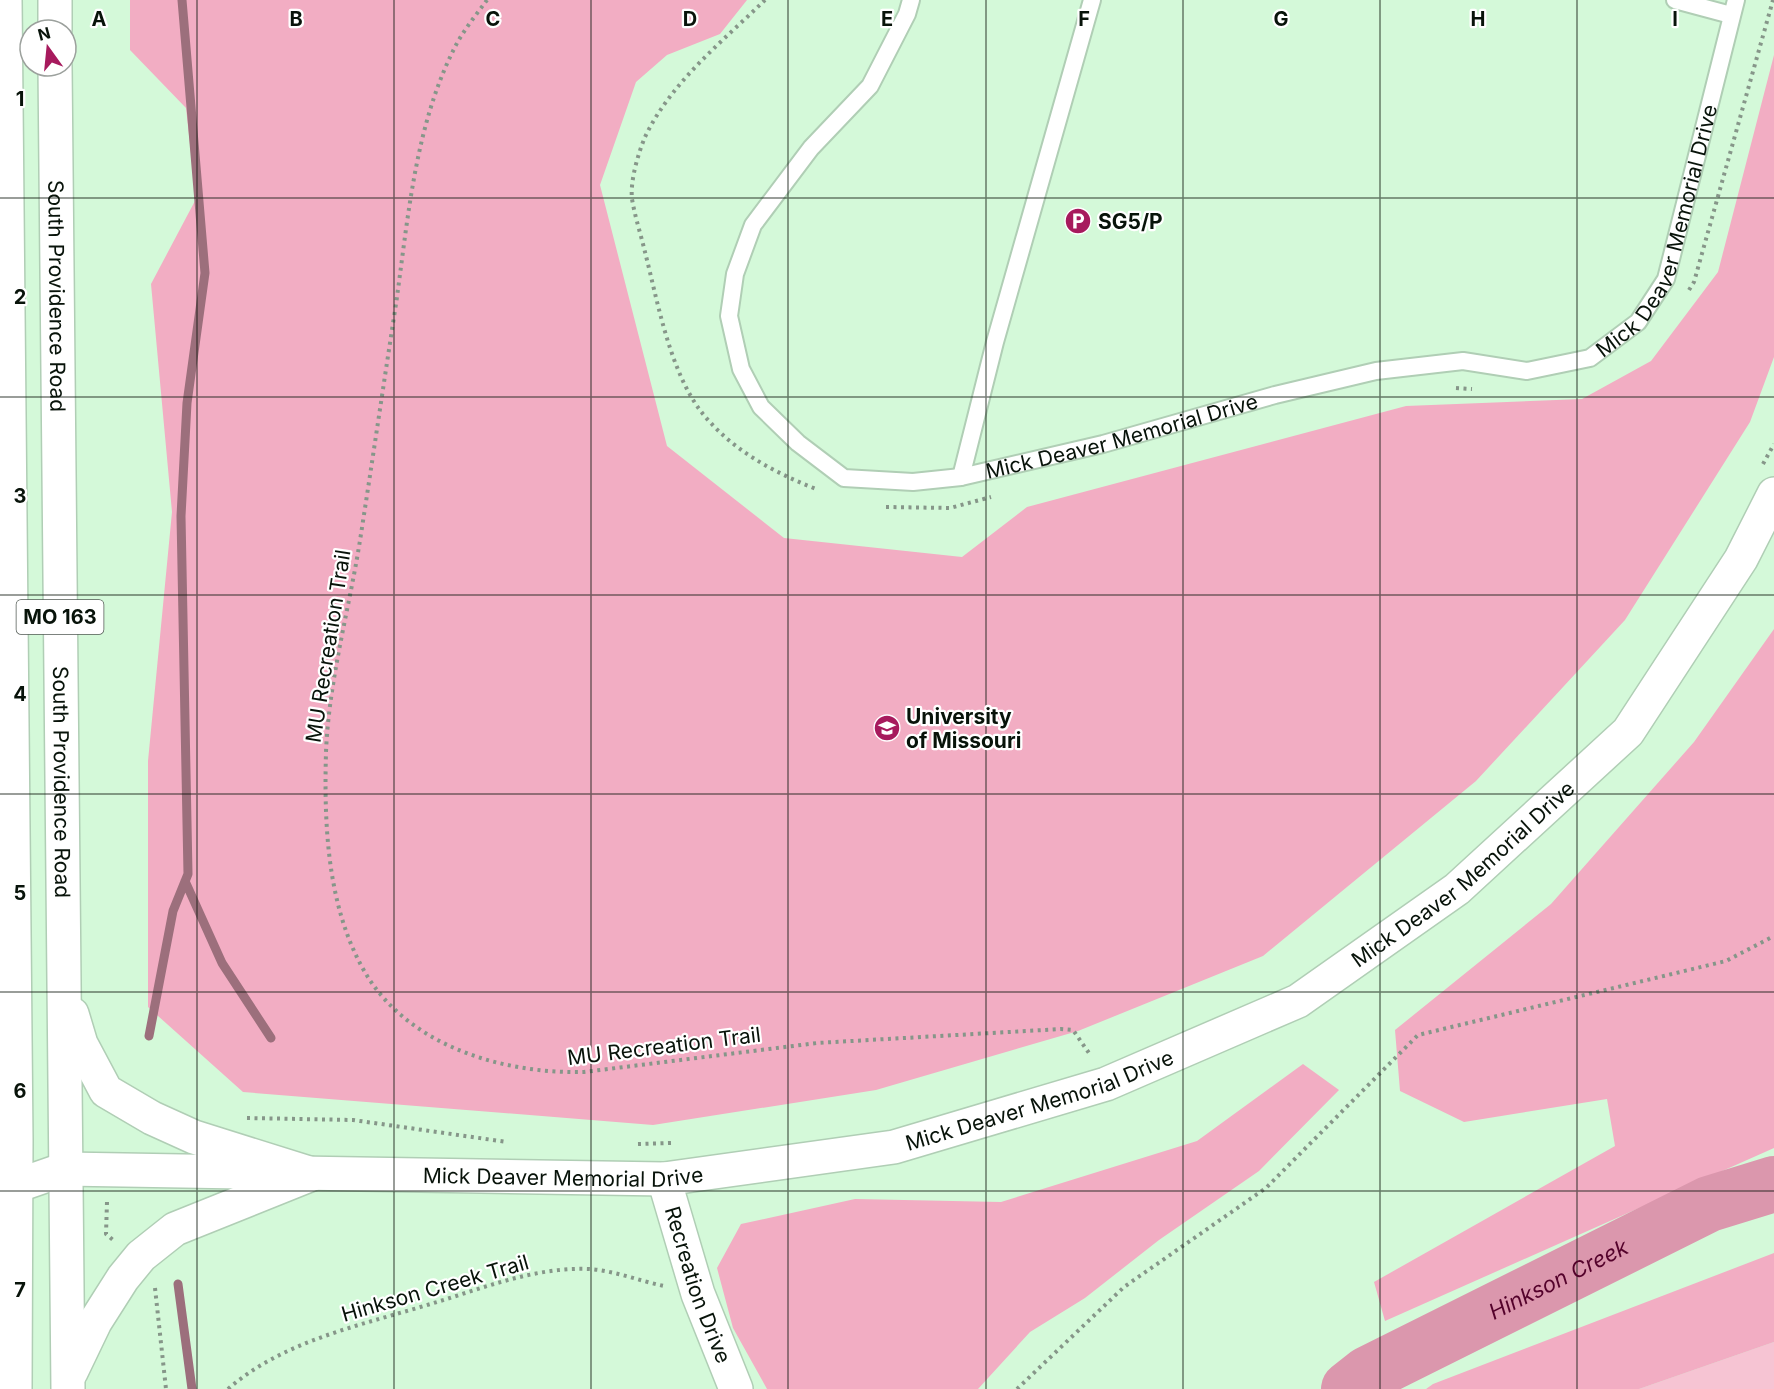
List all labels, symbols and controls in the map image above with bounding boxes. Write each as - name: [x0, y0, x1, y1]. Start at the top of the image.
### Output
- text: A: [92, 7, 107, 31]
- text: B: [289, 7, 303, 31]
- text: C: [486, 7, 500, 31]
- text: D: [683, 7, 697, 31]
- text: E: [881, 7, 893, 31]
- text: F: [1078, 7, 1090, 31]
- text: G: [1273, 7, 1289, 31]
- text: H: [1471, 7, 1485, 31]
- text: I: [1672, 7, 1678, 31]
- north arrow: [18, 18, 78, 78]
- text: N: [36, 22, 53, 45]
- text: 1: [16, 87, 24, 111]
- street label: Mick Deaver Memorial Drive: [1591, 102, 1722, 362]
- street label: South Providence Road: [44, 180, 71, 412]
- parking icon: SG5/P: [1063, 206, 1093, 236]
- place label: SG5/P: [1098, 209, 1163, 234]
- text: 2: [14, 285, 26, 309]
- street label: Mick Deaver Memorial Drive: [983, 388, 1261, 483]
- text: 3: [14, 484, 26, 508]
- street label: MU Recreation Trail: [300, 548, 356, 744]
- road number: MO 163: [16, 600, 104, 634]
- street label: South Providence Road: [48, 666, 76, 898]
- text: 4: [13, 682, 27, 706]
- place label: University of Missouri: [906, 704, 1021, 753]
- school or university icon: University of Missouri: [872, 713, 902, 743]
- street label: Mick Deaver Memorial Drive: [1347, 775, 1579, 972]
- text: 5: [14, 881, 26, 905]
- street label: MU Recreation Trail: [566, 1022, 762, 1070]
- street label: Mick Deaver Memorial Drive: [902, 1044, 1177, 1155]
- text: 6: [14, 1079, 27, 1103]
- street label: Mick Deaver Memorial Drive: [423, 1161, 705, 1192]
- street label: Recreation Drive: [660, 1203, 737, 1367]
- water label: Hinkson Creek: [1485, 1233, 1633, 1325]
- street label: Hinkson Creek Trail: [338, 1249, 532, 1327]
- text: 7: [14, 1278, 26, 1302]

